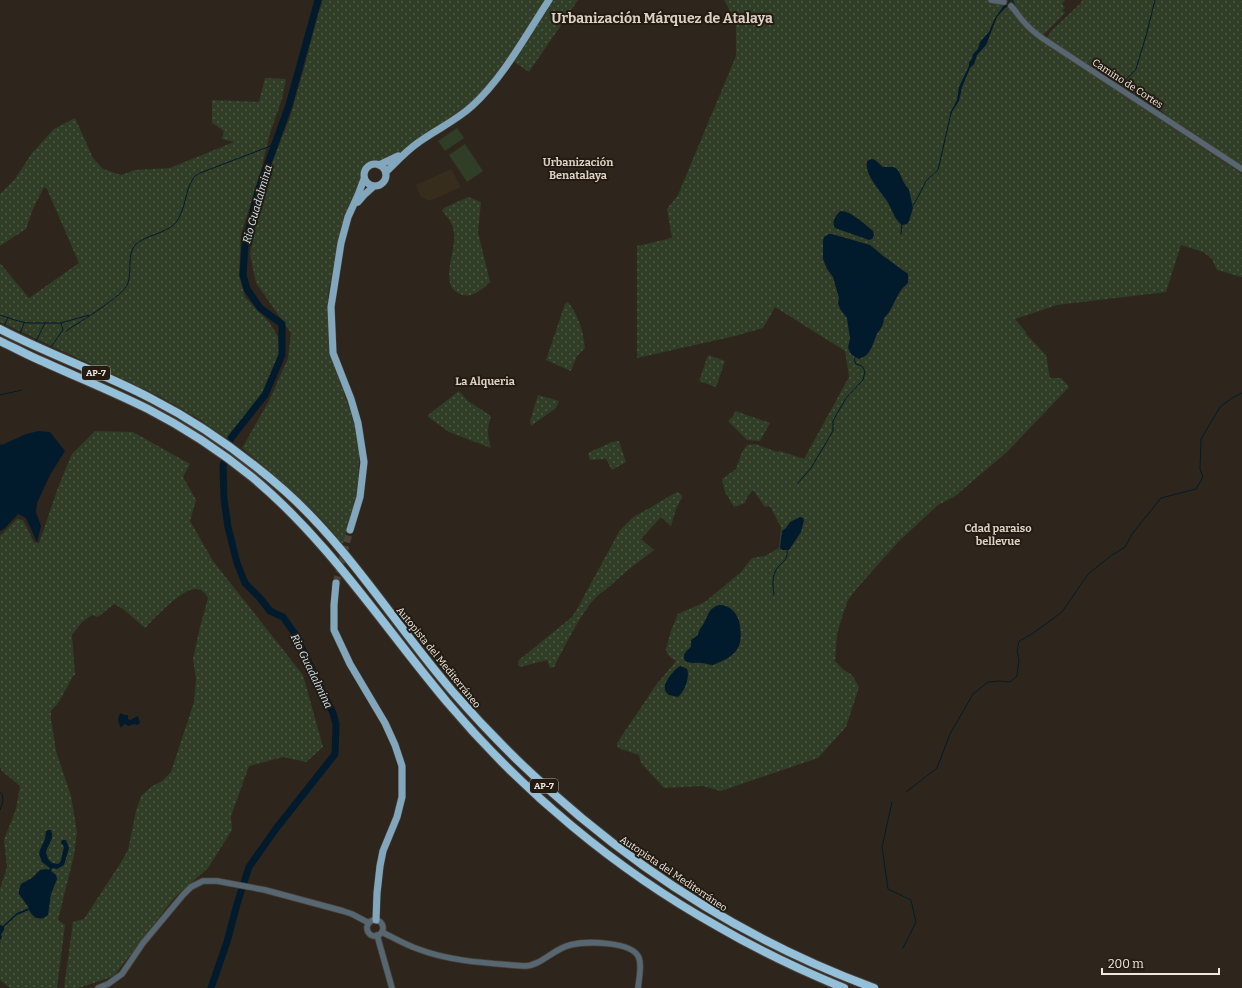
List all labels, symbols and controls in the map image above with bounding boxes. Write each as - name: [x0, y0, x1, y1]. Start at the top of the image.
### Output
- district label: Urbanización Márquez de Atalaya: [551, 10, 773, 27]
- street label: Camino de Cortes: [1090, 57, 1165, 111]
- district label: Urbanización Benatalaya: [543, 156, 613, 182]
- water label: Rio Guadalmina: [240, 163, 275, 245]
- road number: AP-7: [82, 366, 110, 380]
- district label: La Alqueria: [455, 375, 516, 388]
- district label: Cdad paraiso bellevue: [964, 522, 1032, 548]
- street label: Autopista del Mediterráneo: [394, 605, 483, 711]
- water label: Rio Guadalmina: [288, 632, 335, 711]
- road number: AP-7: [530, 779, 558, 793]
- street label: Autopista del Mediterráneo: [618, 833, 730, 914]
- scale bar: [1102, 950, 1219, 976]
- text: 200 m: [1108, 957, 1144, 971]

